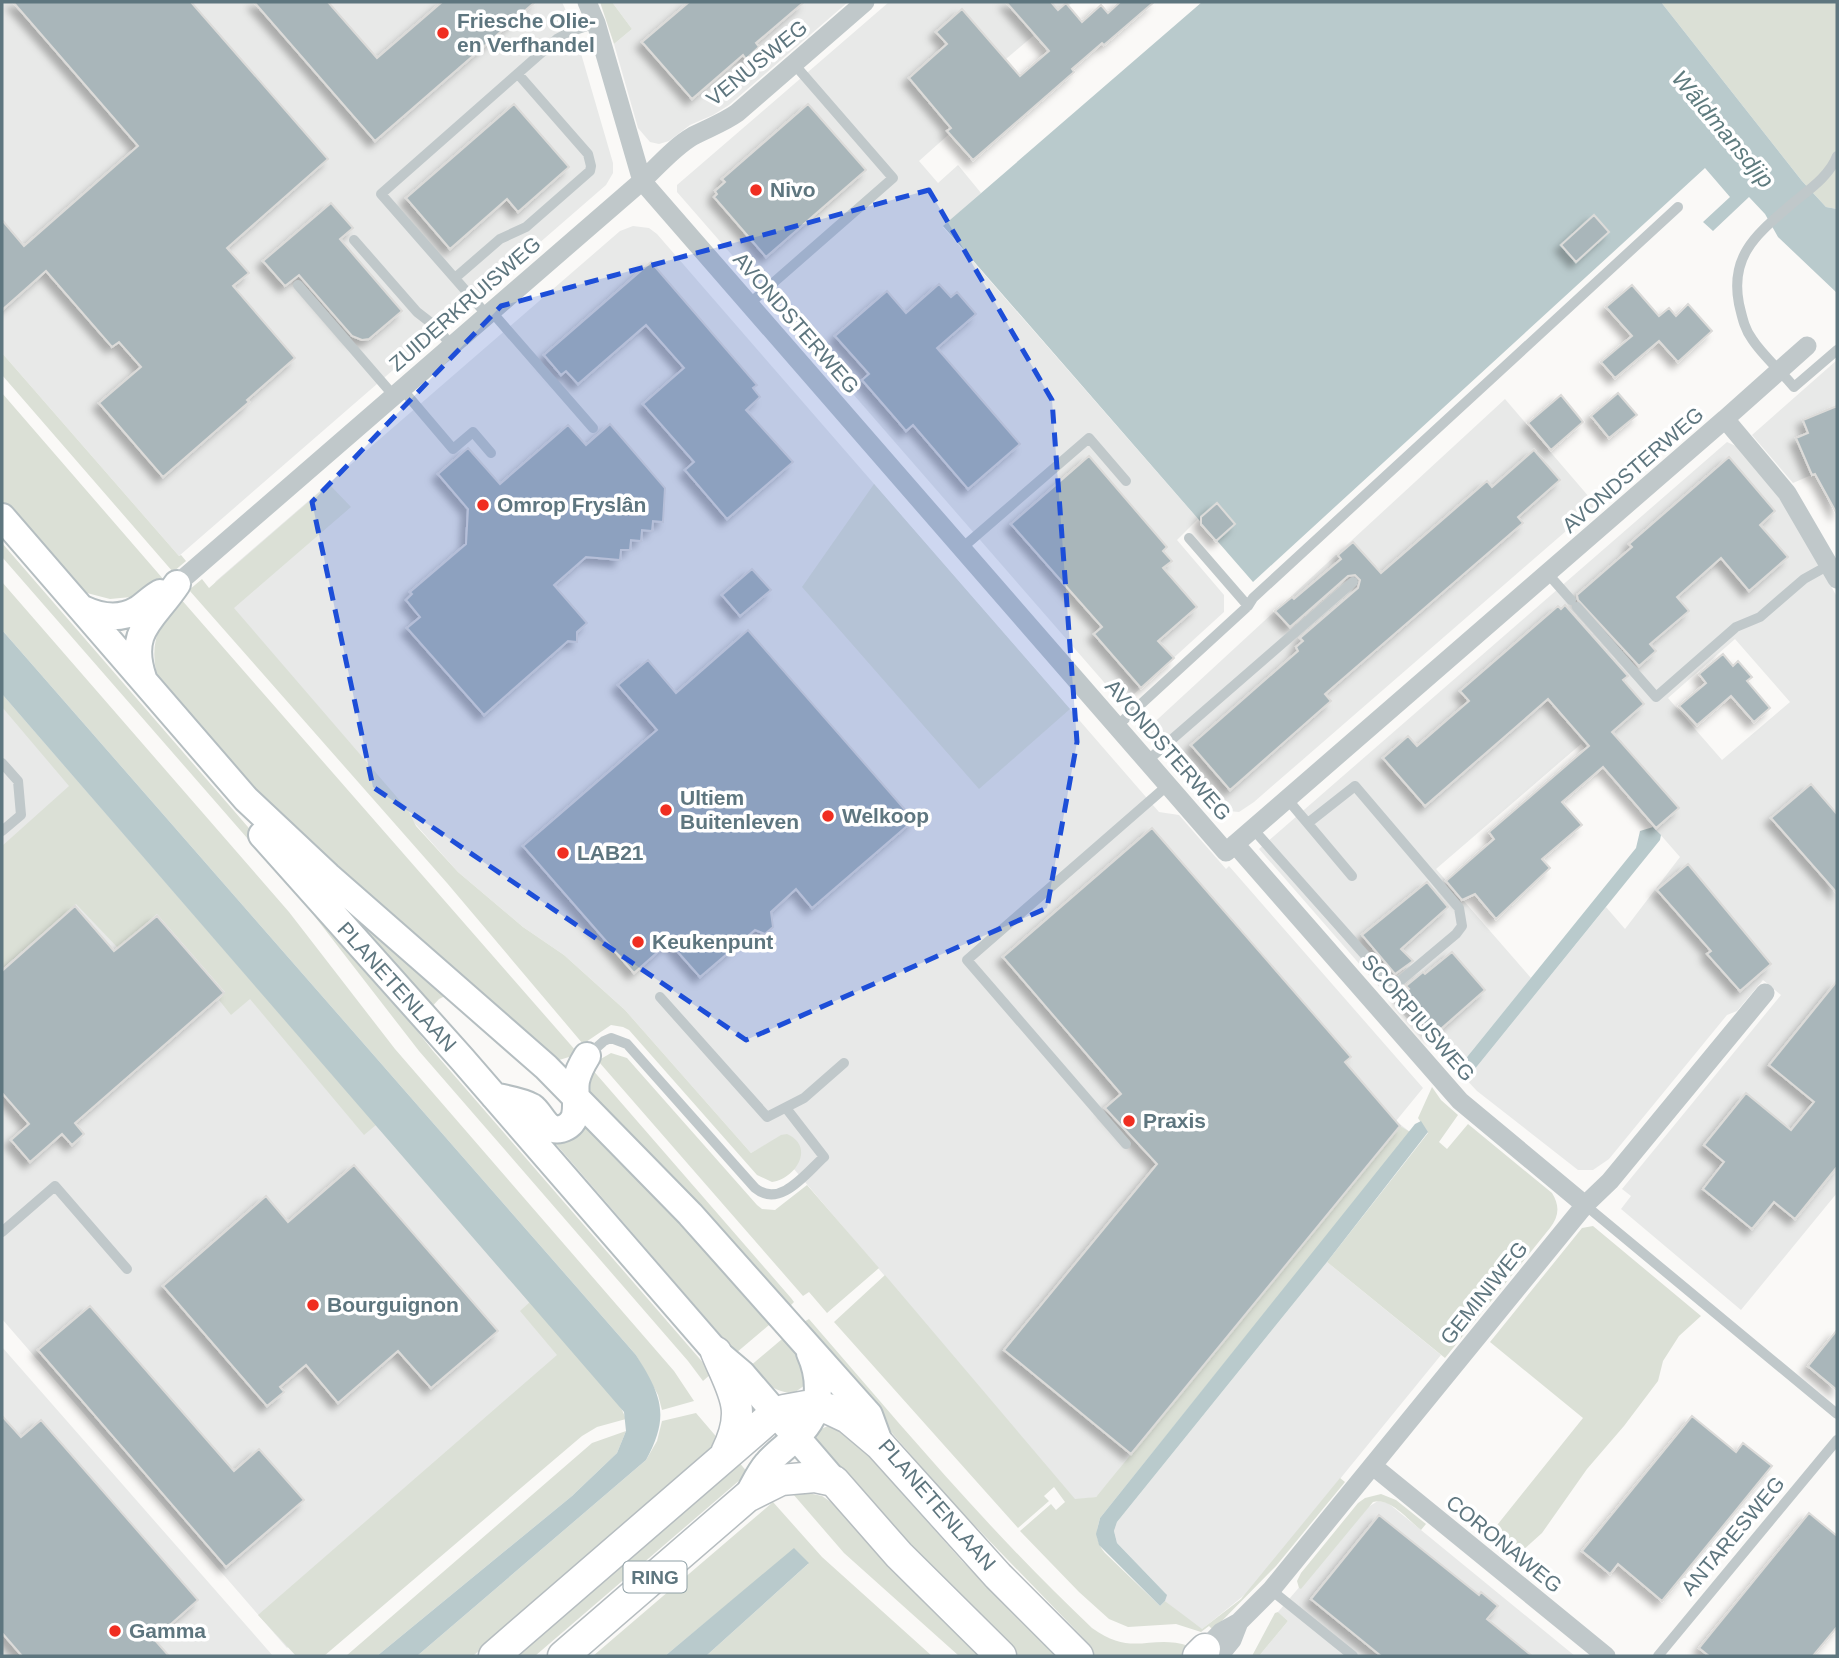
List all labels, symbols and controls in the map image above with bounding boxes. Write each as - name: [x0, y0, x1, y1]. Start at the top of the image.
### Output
- place label: Friesche Olie- en Verfhandel: [457, 9, 596, 56]
- street label: VENUSWEG: [702, 15, 812, 110]
- marker: Friesche Olie- en Verfhandel: [435, 25, 451, 41]
- water label: Wâldmansdjip: [1667, 65, 1780, 193]
- place label: Nivo: [770, 178, 816, 201]
- marker: Nivo: [748, 182, 764, 198]
- street label: ZUIDERKRUISWEG: [384, 232, 545, 375]
- street label: AVONDSTERWEG: [729, 248, 864, 398]
- street label: AVONDSTERWEG: [1558, 402, 1708, 537]
- place label: Omrop Fryslân: [497, 493, 646, 516]
- marker: Omrop Fryslân: [475, 497, 491, 513]
- street label: AVONDSTERWEG: [1101, 675, 1236, 825]
- place label: Ultiem Buitenleven: [680, 786, 799, 833]
- marker: Ultiem Buitenleven: [658, 802, 674, 818]
- place label: Welkoop: [842, 804, 929, 827]
- marker: Welkoop: [820, 808, 836, 824]
- place label: LAB21: [577, 841, 644, 864]
- marker: LAB21: [555, 845, 571, 861]
- street label: PLANETENLAAN: [333, 917, 461, 1056]
- place label: Keukenpunt: [652, 930, 773, 953]
- marker: Keukenpunt: [630, 934, 646, 950]
- street label: SCORPIUSWEG: [1357, 950, 1479, 1086]
- place label: Praxis: [1143, 1109, 1206, 1132]
- marker: Praxis: [1121, 1113, 1137, 1129]
- street label: GEMINIWEG: [1435, 1237, 1532, 1348]
- place label: Bourguignon: [327, 1293, 459, 1316]
- marker: Bourguignon: [305, 1297, 321, 1313]
- street label: PLANETENLAAN: [874, 1435, 1000, 1575]
- street label: ANTARESWEG: [1676, 1472, 1789, 1600]
- street label: CORONAWEG: [1442, 1490, 1567, 1597]
- road number: RING: [624, 1562, 686, 1592]
- place label: Gamma: [129, 1619, 206, 1642]
- marker: Gamma: [107, 1623, 123, 1639]

